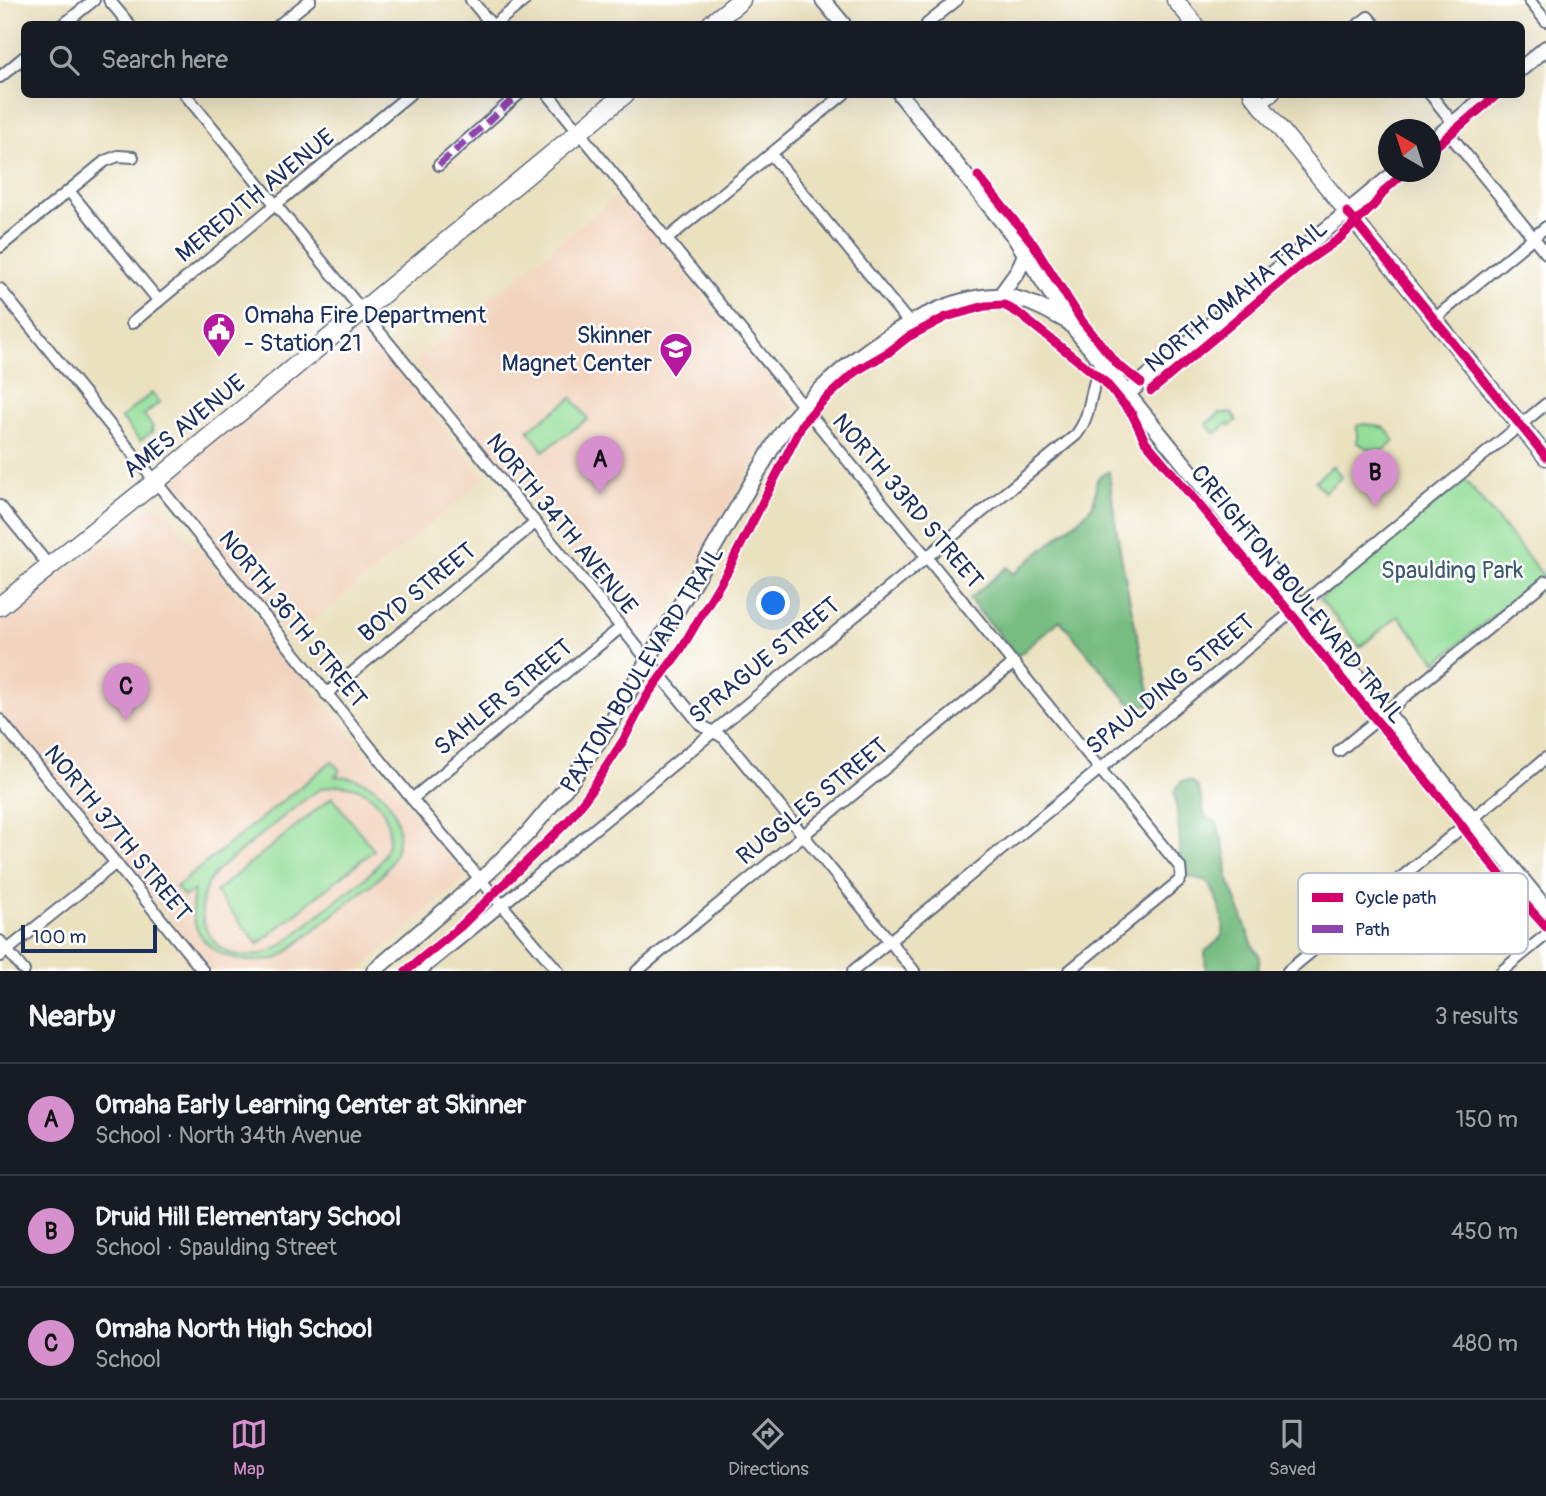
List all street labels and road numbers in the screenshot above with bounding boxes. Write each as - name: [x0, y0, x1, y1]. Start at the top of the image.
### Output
- street label: MEREDITH AVENUE: [170, 122, 341, 268]
- street label: NORTH OMAHA TRAIL: [1139, 214, 1333, 379]
- street label: AMES AVENUE: [117, 368, 251, 485]
- street label: NORTH 33RD STREET: [826, 408, 989, 595]
- street label: NORTH 34TH AVENUE: [480, 428, 644, 620]
- street label: CREIGHTON BOULEVARD TRAIL: [1185, 459, 1411, 729]
- street label: NORTH 36TH STREET: [212, 525, 373, 714]
- street label: BOYD STREET: [353, 536, 482, 649]
- street label: PAXTON BOULEVARD TRAIL: [554, 540, 730, 798]
- street label: SPRAGUE STREET: [683, 591, 846, 730]
- street label: SPAULDING STREET: [1080, 608, 1260, 761]
- street label: SAHLER STREET: [428, 633, 578, 762]
- street label: RUGGLES STREET: [731, 731, 894, 871]
- street label: NORTH 37TH STREET: [38, 739, 198, 927]

